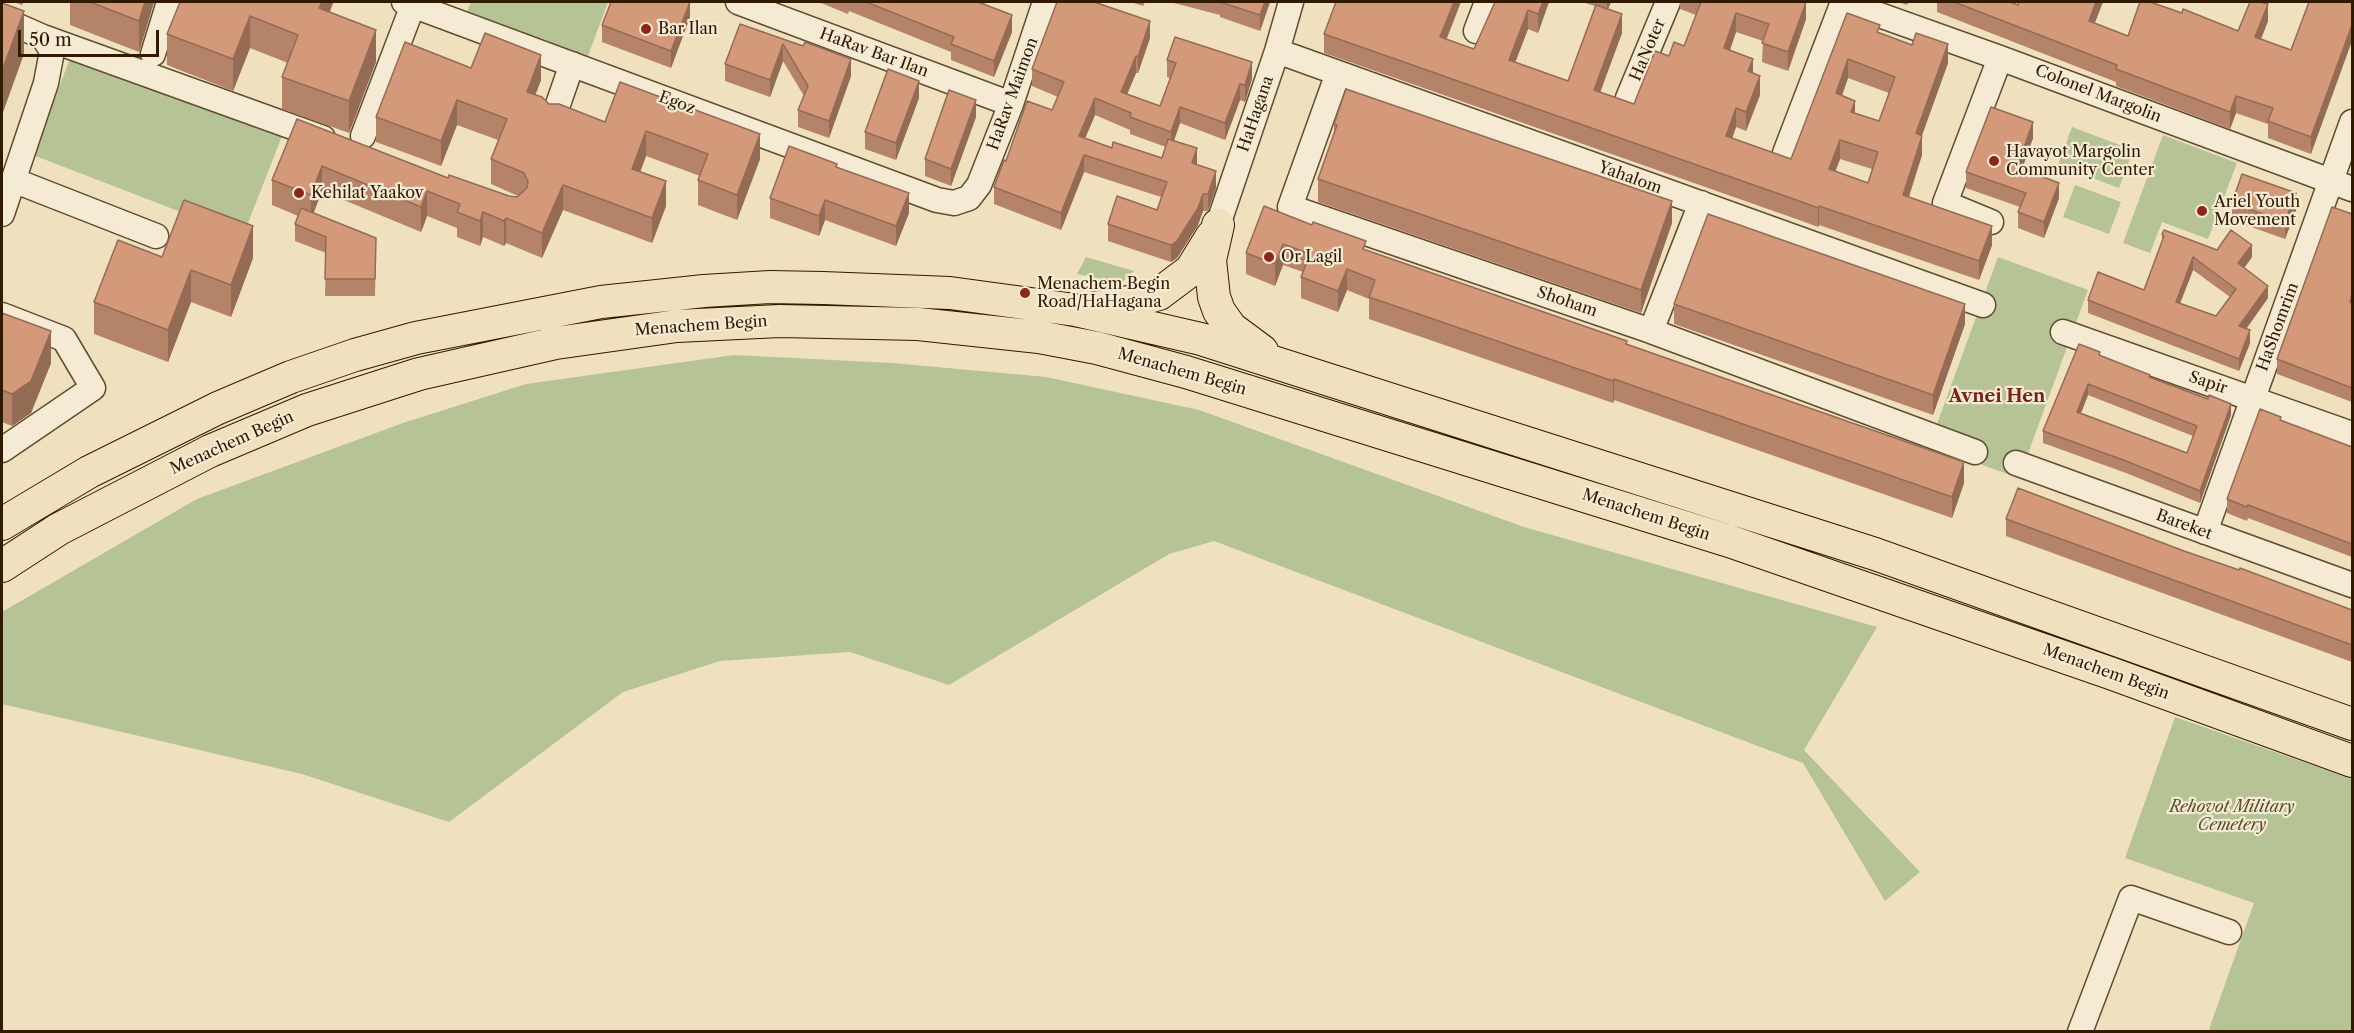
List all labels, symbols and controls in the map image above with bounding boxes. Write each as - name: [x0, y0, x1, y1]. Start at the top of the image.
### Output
- street label: HaNoter: [1626, 16, 1670, 84]
- scale bar: [21, 18, 162, 56]
- place label: Bar Ilan: [658, 19, 718, 39]
- marker: Bar Ilan: [639, 22, 653, 36]
- street label: HaRav Bar Ilan: [817, 24, 931, 82]
- text: 50 m: [29, 29, 72, 51]
- street label: HaRav Maimon: [984, 35, 1042, 153]
- street label: Colonel Margolin: [2032, 61, 2164, 127]
- street label: HaHagana: [1234, 73, 1278, 155]
- street label: Egoz: [656, 88, 698, 118]
- place label: Havayot Margolin Community Center: [2006, 142, 2154, 180]
- marker: Havayot Margolin Community Center: [1987, 154, 2001, 168]
- street label: Yahalom: [1596, 158, 1664, 198]
- place label: Kehilat Yaakov: [311, 183, 423, 203]
- marker: Kehilat Yaakov: [292, 186, 306, 200]
- place label: Ariel Youth Movement: [2214, 192, 2300, 230]
- marker: Ariel Youth Movement: [2195, 204, 2209, 218]
- place label: Or Lagil: [1281, 247, 1342, 267]
- marker: Or Lagil: [1262, 250, 1276, 264]
- place label: Menachem Begin Road/HaHagana: [1037, 274, 1170, 312]
- street label: HaShomrim: [2253, 280, 2303, 374]
- street label: Shoham: [1534, 283, 1600, 321]
- marker: Menachem Begin Road/HaHagana: [1018, 286, 1032, 300]
- street label: Menachem Begin: [634, 312, 768, 340]
- street label: Menachem Begin: [1115, 344, 1249, 400]
- street label: Sapir: [2186, 368, 2230, 398]
- district label: Avnei Hen: [1949, 386, 2045, 408]
- street label: Menachem Begin: [167, 407, 297, 479]
- street label: Menachem Begin: [1580, 485, 1712, 545]
- street label: Bareket: [2153, 506, 2215, 544]
- street label: Menachem Begin: [2040, 640, 2172, 704]
- park label: Rehovot Military Cemetery: [2169, 797, 2295, 835]

